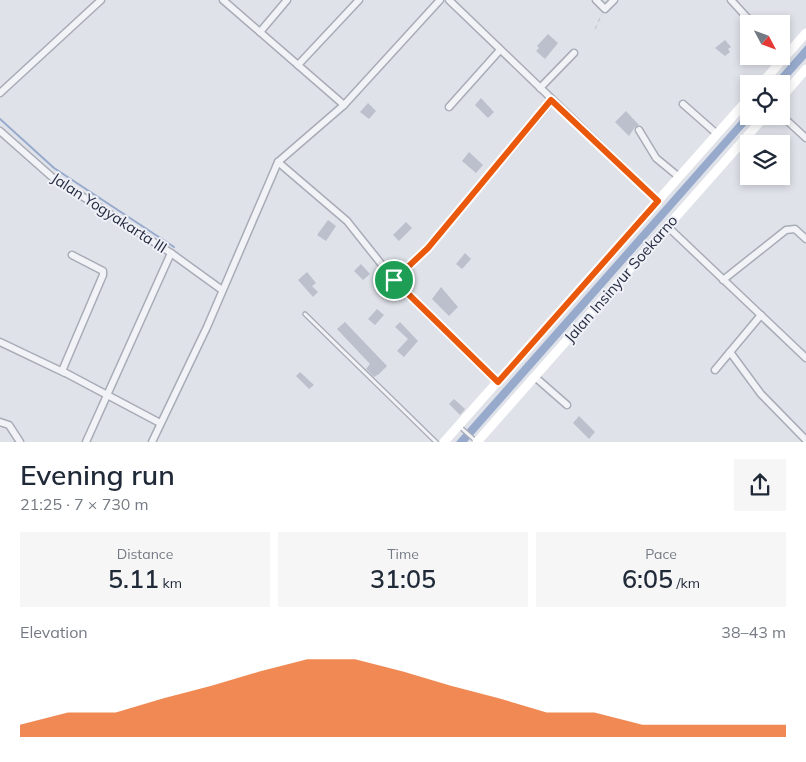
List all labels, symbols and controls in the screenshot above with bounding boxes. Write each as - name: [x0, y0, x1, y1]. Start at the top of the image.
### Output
- north arrow: [740, 15, 790, 65]
- map controls: [740, 15, 790, 185]
- button: locate: [740, 75, 790, 125]
- button: layers: [740, 135, 790, 185]
- street label: Jalan Yogyakarta III: [48, 168, 171, 257]
- street label: Jalan Insinyur Soekarno: [560, 211, 681, 346]
- pin: [373, 259, 415, 301]
- icon: arrive: [380, 266, 408, 294]
- text: Evening run: [20, 457, 175, 492]
- button: share: [734, 459, 786, 511]
- text: 21:25 · 7 × 730 m: [20, 494, 149, 514]
- text: Distance: [117, 545, 173, 563]
- text: Time: [387, 545, 419, 563]
- text: Pace: [645, 545, 677, 563]
- text: 5.11: [108, 563, 159, 594]
- text: 31:05: [370, 563, 436, 594]
- text: 6:05: [622, 563, 673, 594]
- text: km: [159, 574, 182, 592]
- text: /km: [673, 574, 700, 592]
- text: Elevation: [20, 622, 88, 642]
- text: 38–43 m: [721, 622, 786, 642]

